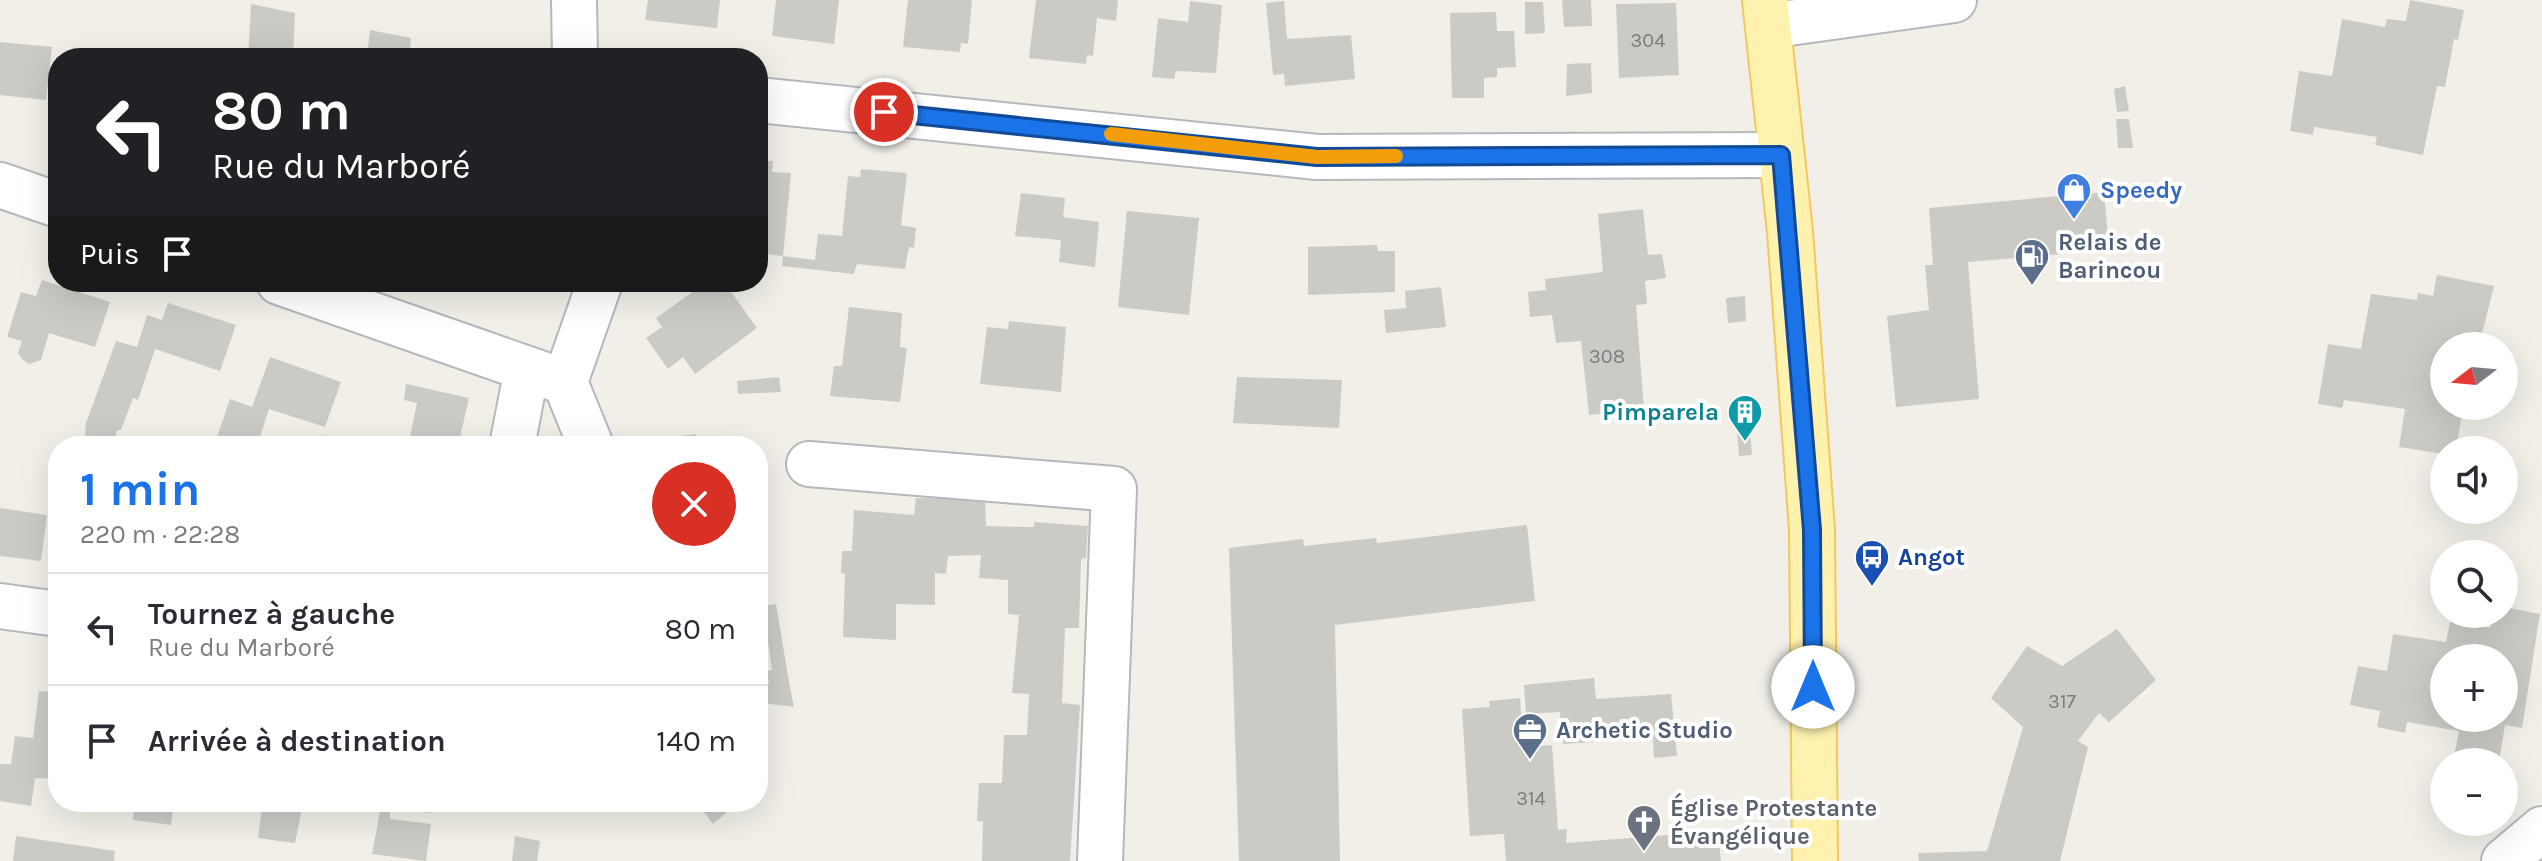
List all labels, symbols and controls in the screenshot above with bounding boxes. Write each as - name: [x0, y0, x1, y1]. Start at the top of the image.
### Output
- house number: 304: [1631, 29, 1665, 52]
- text: 80 m: [212, 78, 351, 143]
- pin: [850, 78, 918, 146]
- icon: left: [80, 80, 184, 184]
- icon: arrive: [862, 90, 906, 134]
- text: Rue du Marboré: [212, 145, 470, 187]
- shop icon: Speedy: [2055, 171, 2093, 221]
- place label: Speedy: [2100, 176, 2182, 204]
- place label: Relais de Barincou: [2058, 228, 2162, 284]
- icon: arrive: [155, 232, 199, 276]
- text: Puis: [80, 236, 139, 272]
- fuel station icon: Relais de Barincou: [2013, 237, 2051, 287]
- north arrow: [2430, 332, 2518, 420]
- map controls: [2430, 332, 2518, 836]
- house number: 308: [1589, 345, 1625, 368]
- building icon: Pimparela: [1726, 393, 1764, 443]
- place label: Pimparela: [1602, 398, 1719, 426]
- button: sound: [2430, 436, 2518, 524]
- text: 1 min: [80, 461, 200, 517]
- button: close: [652, 462, 736, 546]
- text: 220 m · 22:28: [80, 519, 240, 550]
- bus stop icon: Angot: [1853, 538, 1891, 588]
- button: search: [2430, 540, 2518, 628]
- place label: Angot: [1898, 543, 1965, 571]
- text: Tournez à gauche: [148, 596, 395, 632]
- icon: left: [80, 607, 124, 651]
- text: 80 m: [665, 611, 736, 647]
- text: Rue du Marboré: [148, 632, 335, 663]
- button: +: [2430, 644, 2518, 732]
- position arrow: [1771, 645, 1855, 729]
- house number: 317: [2048, 690, 2077, 713]
- office icon: Archetic Studio: [1511, 711, 1549, 761]
- place label: Archetic Studio: [1556, 716, 1733, 744]
- icon: arrive: [80, 719, 124, 763]
- text: Arrivée à destination: [148, 723, 446, 759]
- text: 140 m: [656, 723, 736, 759]
- button: −: [2430, 748, 2518, 836]
- house number: 314: [1516, 787, 1546, 810]
- place label: Église Protestante Évangélique: [1670, 792, 1877, 850]
- church icon: Église Protestante Évangélique: [1625, 803, 1663, 853]

